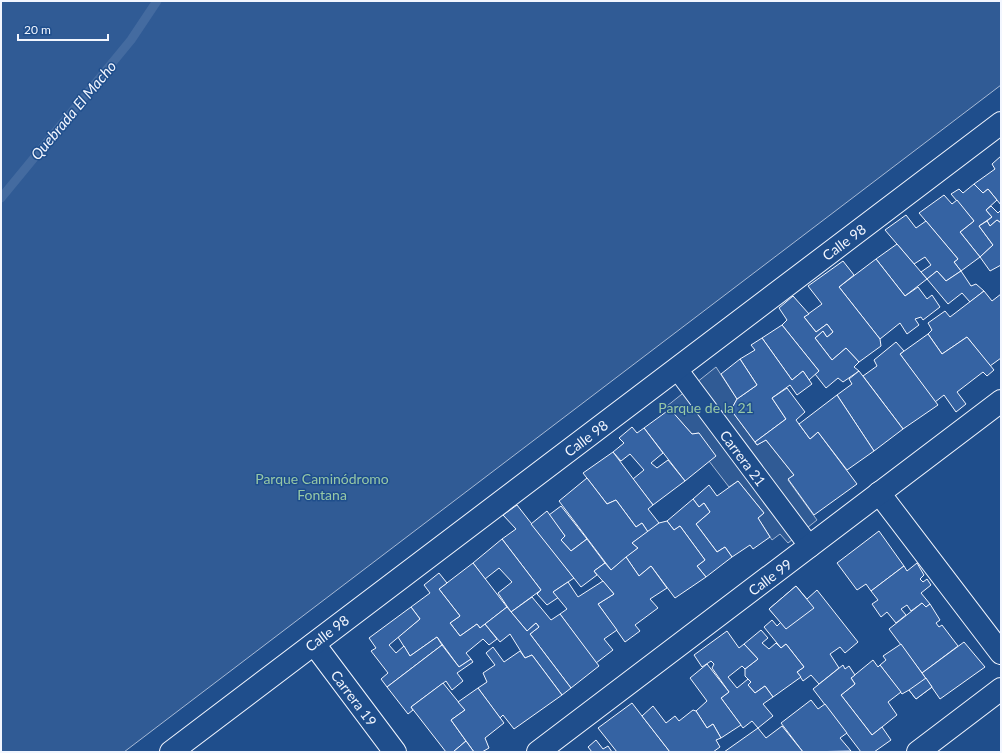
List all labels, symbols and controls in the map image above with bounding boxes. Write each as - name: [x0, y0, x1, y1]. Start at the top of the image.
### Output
- scale bar: [18, 16, 108, 42]
- text: 20 m: [24, 22, 51, 37]
- water label: Quebrada El Macho: [26, 57, 120, 163]
- street label: Calle 98: [819, 220, 869, 264]
- park label: Parque de la 21: [658, 399, 754, 416]
- street label: Calle 98: [561, 416, 611, 460]
- street label: Carrera 21: [717, 427, 769, 489]
- park label: Parque Caminódromo Fontana: [255, 470, 389, 503]
- street label: Calle 99: [745, 555, 795, 599]
- street label: Calle 98: [302, 611, 352, 655]
- street label: Carrera 19: [328, 667, 380, 729]

